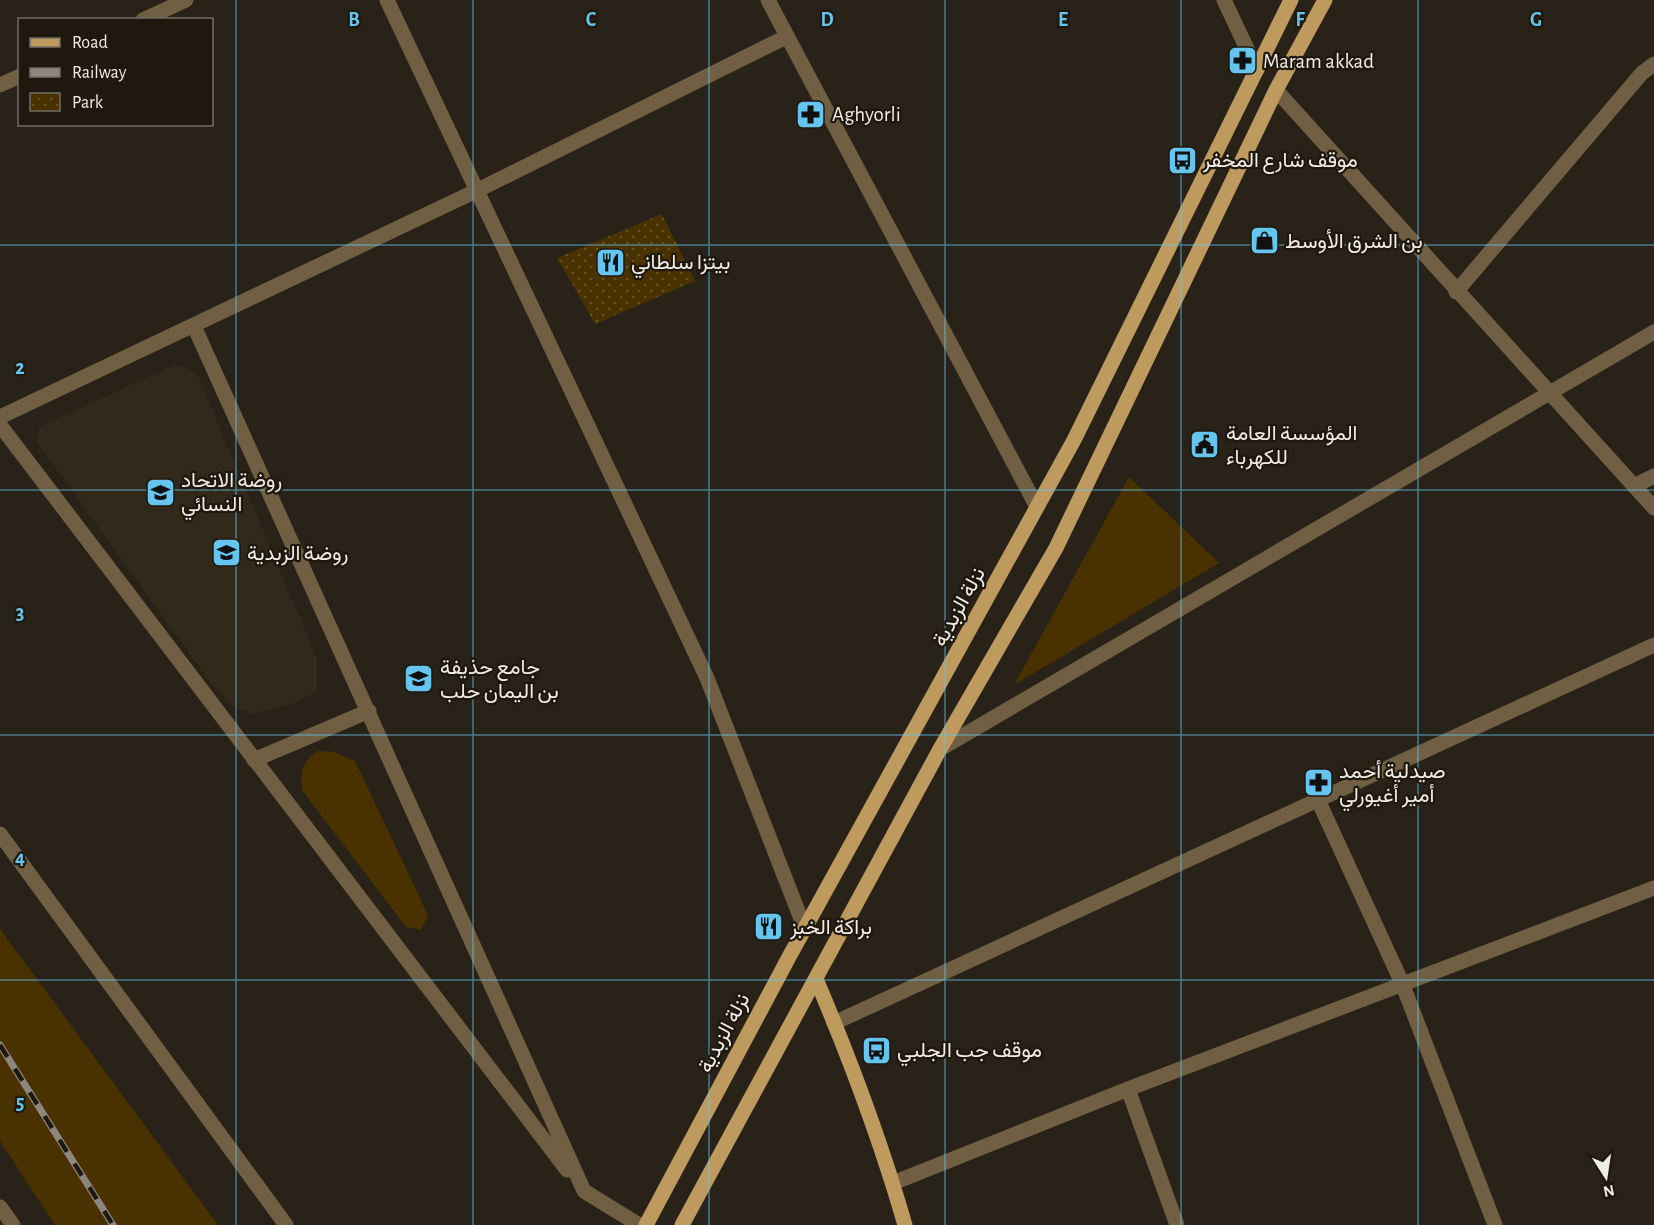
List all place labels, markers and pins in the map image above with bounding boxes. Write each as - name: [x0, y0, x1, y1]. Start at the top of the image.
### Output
- pharmacy icon: Maram akkad: [1226, 45, 1258, 77]
- place label: Maram akkad: [1263, 51, 1374, 72]
- pharmacy icon: Aghyorli: [795, 98, 827, 130]
- place label: Aghyorli: [832, 104, 901, 125]
- bus stop icon: موقف شارع المخفر: [1166, 144, 1198, 176]
- place label: موقف شارع المخفر: [1202, 150, 1358, 174]
- shop icon: بن الشرق الأوسط: [1248, 225, 1280, 257]
- place label: بن الشرق الأوسط: [1285, 229, 1423, 254]
- restaurant icon: بيتزا سلطاني: [594, 246, 626, 278]
- place label: بيتزا سلطاني: [631, 252, 730, 279]
- place label: المؤسسة العامة للكهرباء: [1226, 423, 1357, 470]
- public building icon: المؤسسة العامة للكهرباء: [1189, 429, 1221, 461]
- place label: روضة الاتحاد النسائي: [181, 470, 282, 521]
- school or university icon: روضة الاتحاد النسائي: [144, 476, 176, 508]
- school or university icon: روضة الزبدية: [210, 537, 242, 569]
- place label: روضة الزبدية: [247, 543, 348, 566]
- place label: جامع حذيفة بن اليمان حلب: [440, 657, 559, 703]
- school or university icon: جامع حذيفة بن اليمان حلب: [403, 663, 435, 695]
- place label: صيدلية أحمد أمير أغيورلي: [1339, 760, 1446, 812]
- pharmacy icon: صيدلية أحمد أمير أغيورلي: [1302, 767, 1334, 799]
- restaurant icon: براكة الخبز: [753, 911, 785, 943]
- place label: براكة الخبز: [789, 917, 872, 940]
- bus stop icon: موقف جب الجلبي: [860, 1034, 892, 1066]
- place label: موقف جب الجلبي: [897, 1040, 1042, 1067]

